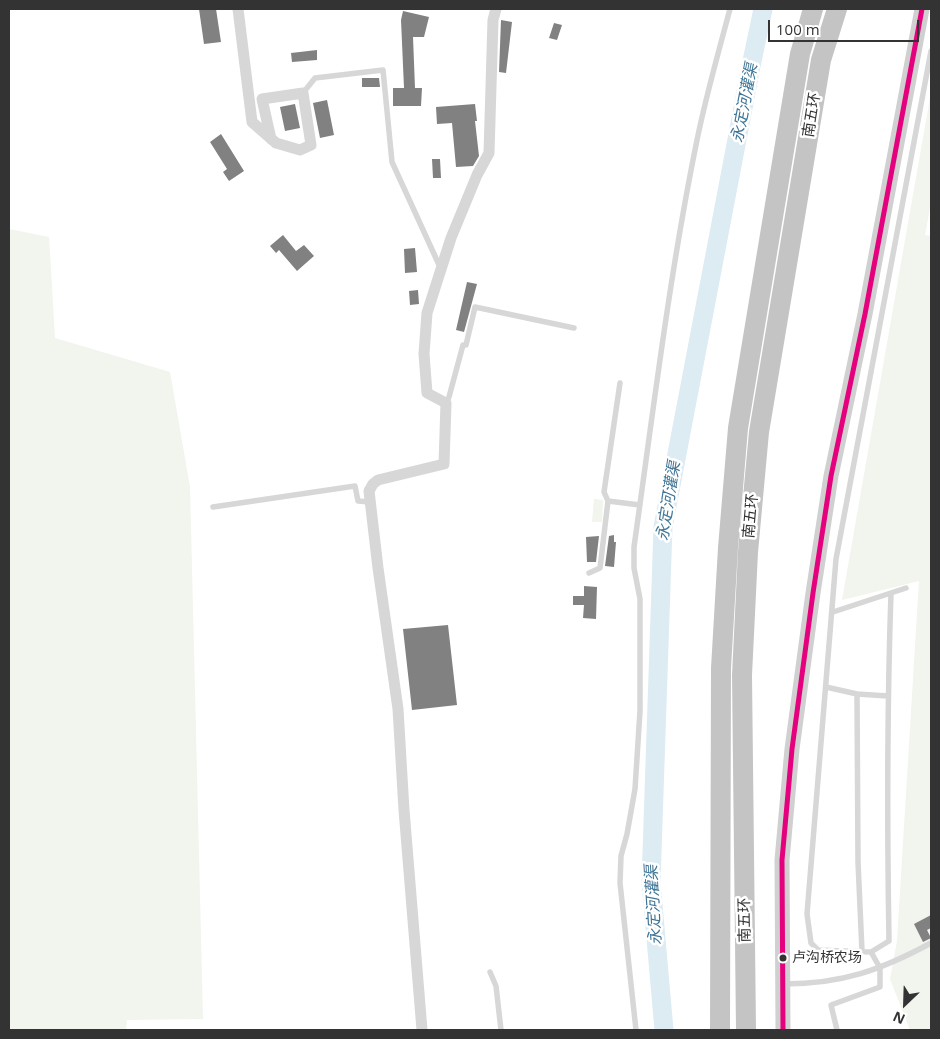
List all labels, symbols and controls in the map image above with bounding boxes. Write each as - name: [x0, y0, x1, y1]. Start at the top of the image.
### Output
- scale bar: [770, 10, 921, 42]
- text: 100 m: [776, 19, 820, 39]
- water label: 永定河灌渠: [728, 62, 762, 144]
- street label: 南五环: [800, 91, 824, 139]
- water label: 永定河灌渠: [653, 460, 685, 542]
- street label: 南五环: [740, 493, 762, 539]
- water label: 永定河灌渠: [642, 865, 666, 945]
- street label: 南五环: [736, 897, 754, 943]
- place label: 卢沟桥农场: [792, 950, 862, 966]
- marker: 卢沟桥农场: [778, 953, 788, 963]
- north arrow: [880, 979, 930, 1029]
- text: N: [890, 1007, 908, 1029]

